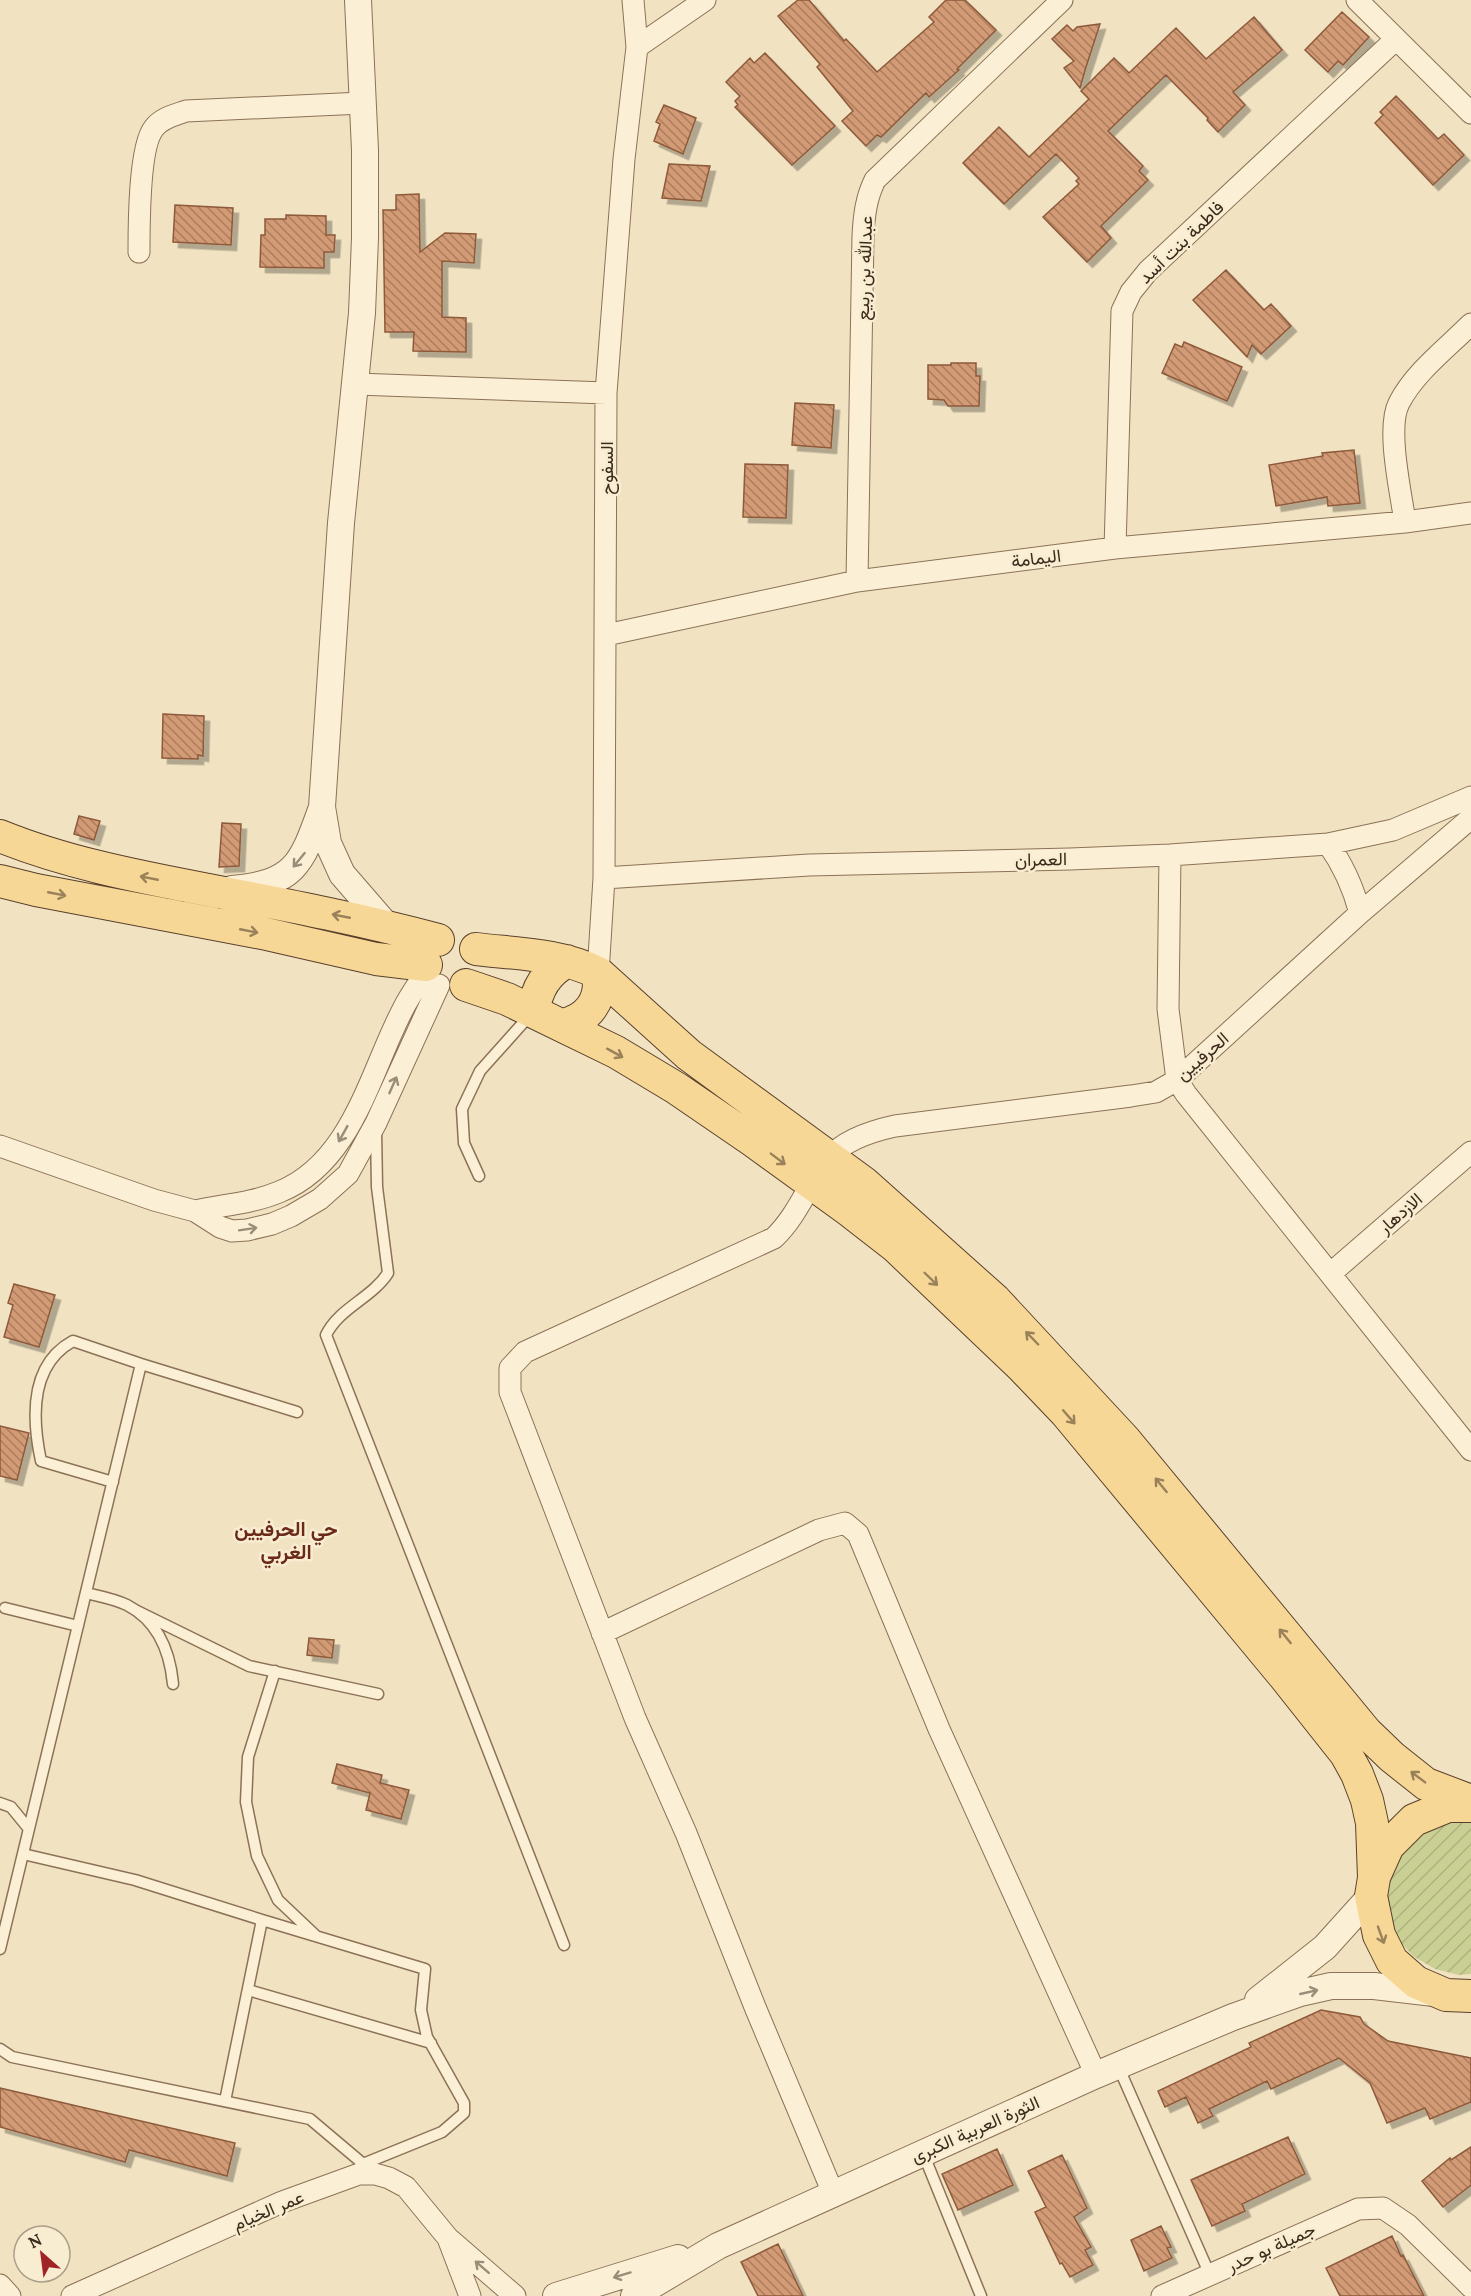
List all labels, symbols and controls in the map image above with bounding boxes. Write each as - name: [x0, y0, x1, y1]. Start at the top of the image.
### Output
- street label: فاطمة بنت أسد: [1134, 196, 1228, 288]
- street label: عبدالله بن ربيع: [851, 215, 878, 321]
- street label: السفوح: [595, 441, 619, 495]
- street label: اليمامة: [1010, 544, 1062, 572]
- street label: العمران: [1015, 847, 1067, 871]
- one-way arrow: [292, 852, 305, 868]
- one-way arrow: [140, 872, 160, 883]
- one-way arrow: [47, 889, 66, 900]
- one-way arrow: [331, 910, 350, 922]
- one-way arrow: [238, 926, 258, 937]
- street label: الحرفيين: [1171, 1027, 1233, 1085]
- one-way arrow: [606, 1047, 623, 1059]
- one-way arrow: [388, 1077, 400, 1095]
- one-way arrow: [337, 1125, 349, 1142]
- one-way arrow: [770, 1153, 786, 1165]
- street label: الازدهار: [1372, 1188, 1427, 1239]
- one-way arrow: [238, 1223, 257, 1234]
- one-way arrow: [924, 1272, 939, 1287]
- one-way arrow: [1025, 1331, 1040, 1346]
- one-way arrow: [1063, 1409, 1076, 1425]
- one-way arrow: [1154, 1478, 1168, 1493]
- district label: حي الحرفيين الغربي: [234, 1516, 338, 1569]
- one-way arrow: [1278, 1628, 1291, 1644]
- one-way arrow: [1410, 1771, 1426, 1784]
- one-way arrow: [1376, 1925, 1387, 1944]
- one-way arrow: [1299, 1985, 1318, 1997]
- street label: الثورة العربية الكبرى: [907, 2090, 1043, 2168]
- street label: عمر الخيام: [229, 2185, 307, 2236]
- street label: جميلة بو حدر: [1222, 2217, 1319, 2277]
- north arrow: [12, 2224, 72, 2284]
- text: N: [25, 2229, 45, 2252]
- one-way arrow: [474, 2260, 489, 2274]
- one-way arrow: [613, 2270, 632, 2281]

